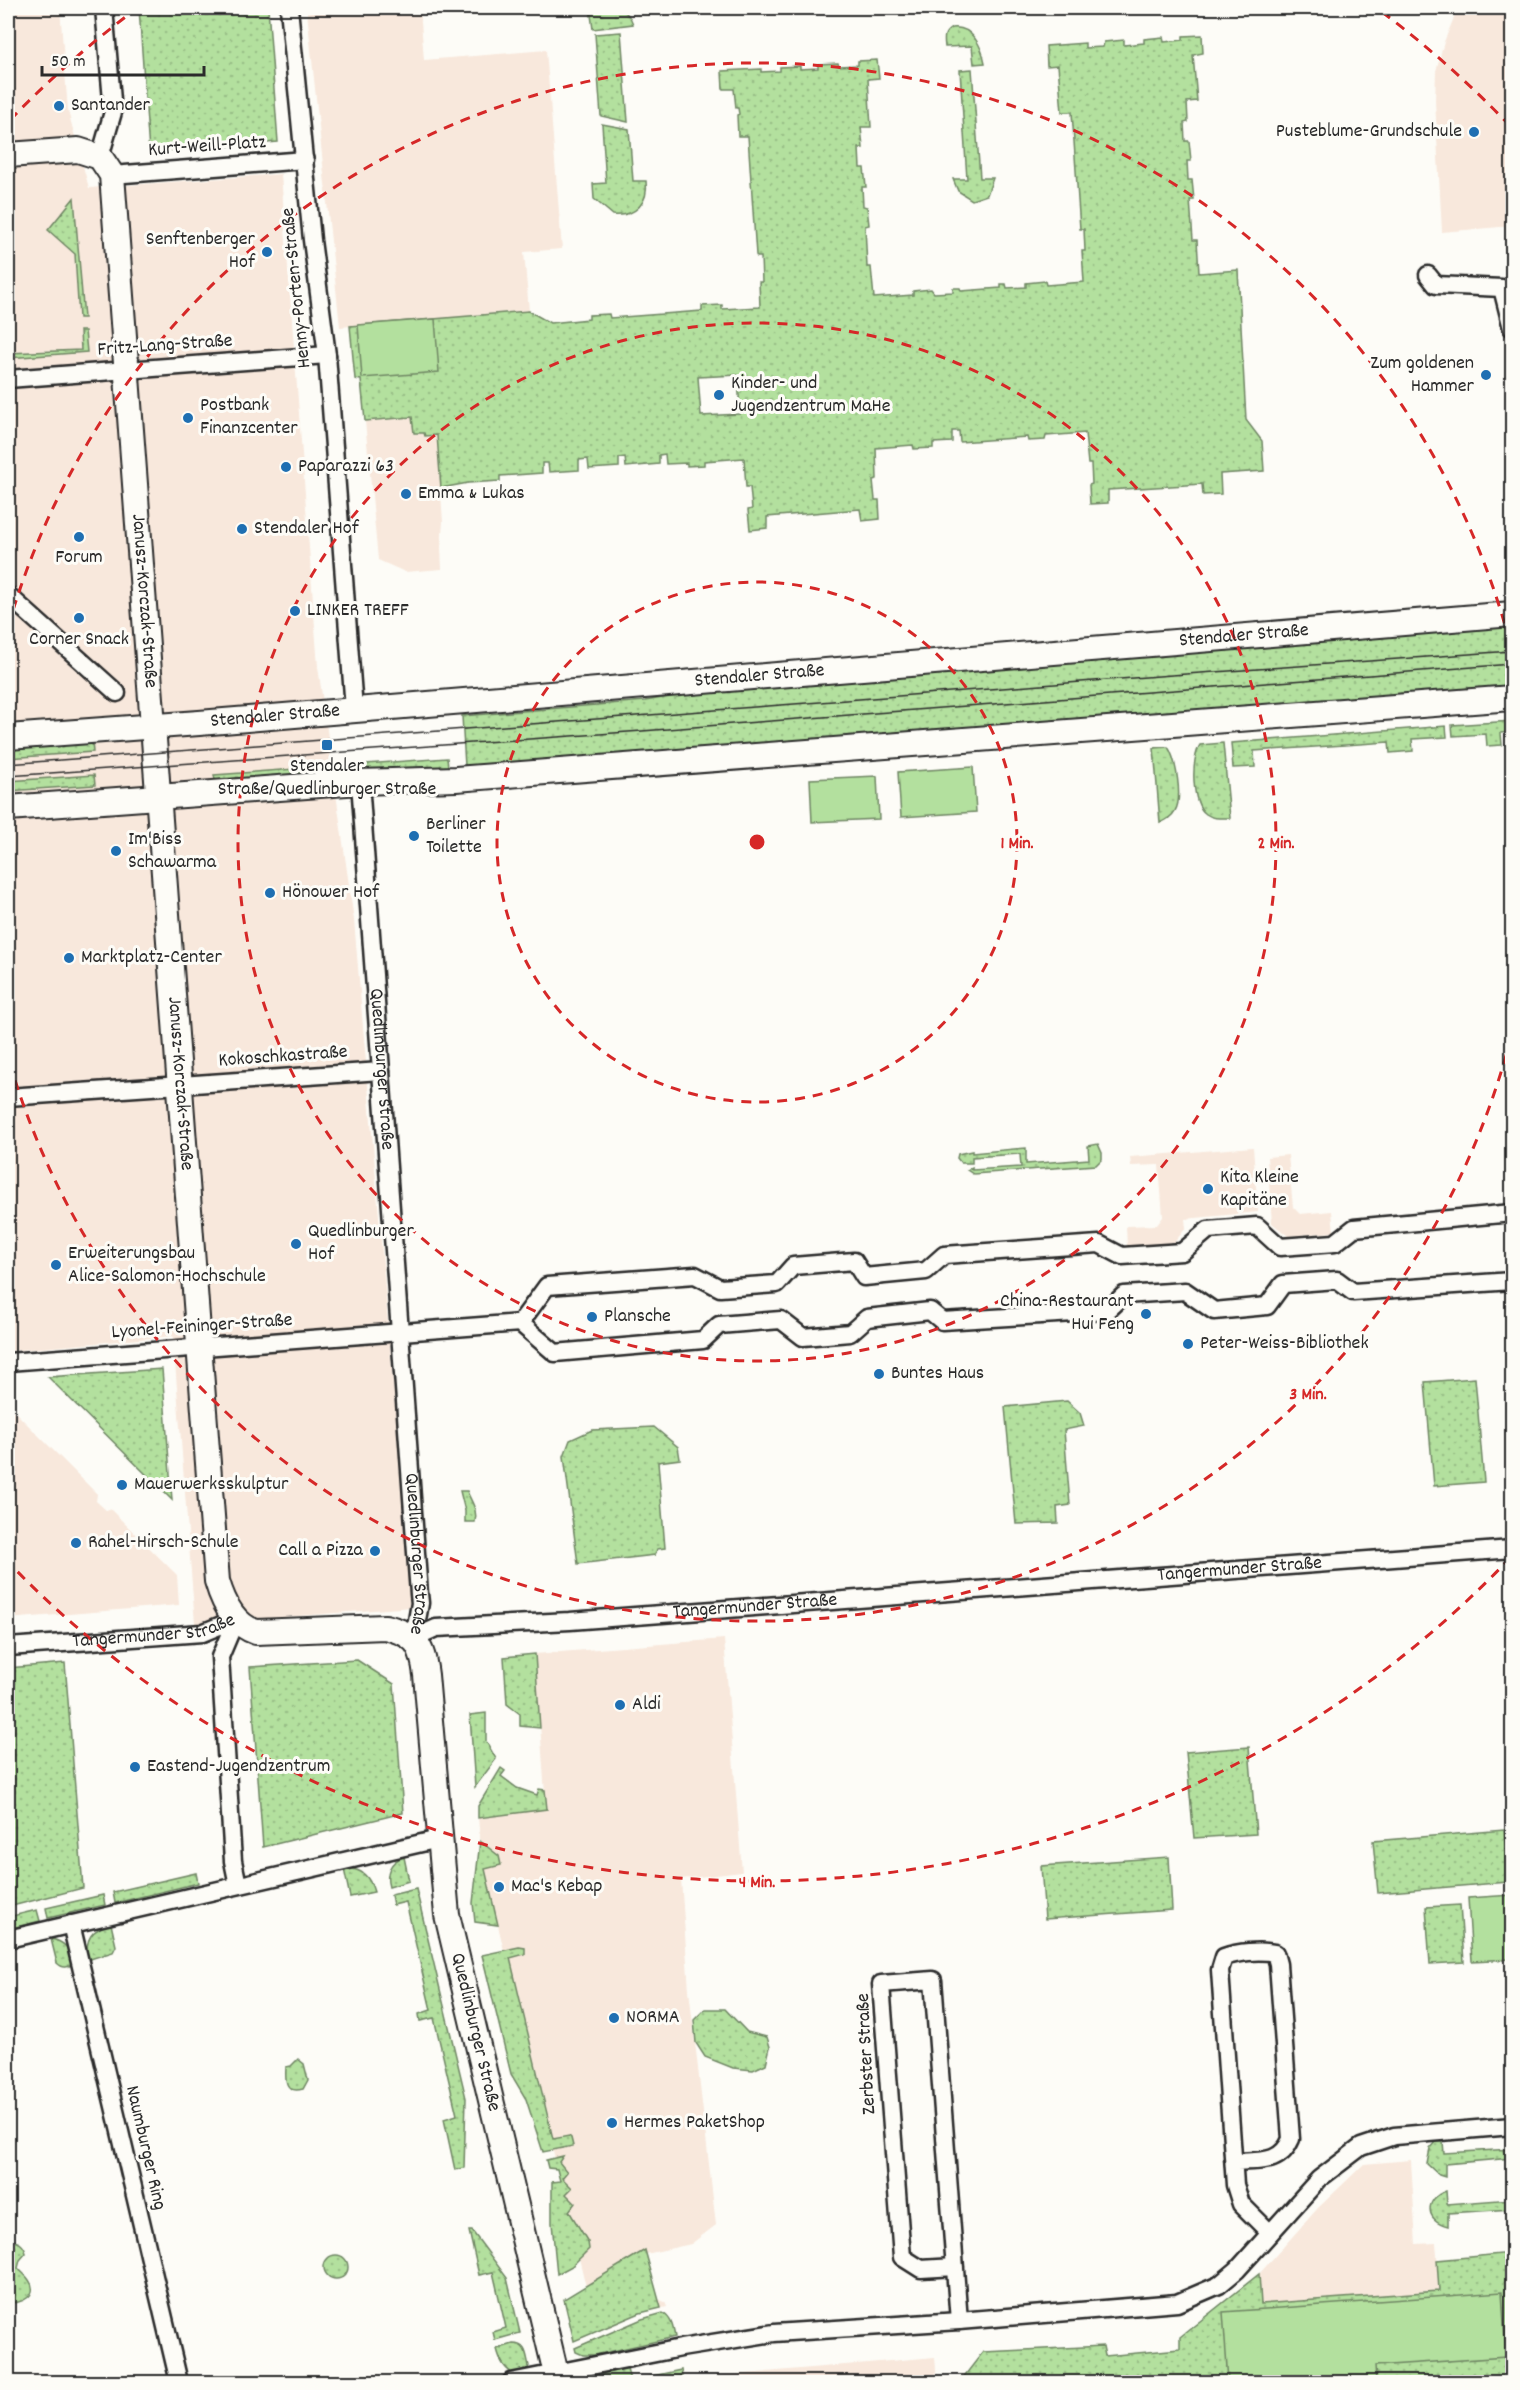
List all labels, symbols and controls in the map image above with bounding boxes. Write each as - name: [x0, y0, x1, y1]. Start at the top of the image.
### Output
- scale bar: [42, 39, 204, 77]
- text: 50 m: [51, 50, 86, 75]
- place label: Santander: [71, 92, 151, 120]
- marker: Santander: [52, 99, 66, 113]
- place label: Pusteblume-Grundschule: [1276, 118, 1462, 146]
- marker: Pusteblume-Grundschule: [1467, 125, 1481, 139]
- street label: Kurt-Weill-Platz: [147, 129, 267, 165]
- street label: Henny-Porten-Straße: [275, 206, 319, 370]
- place label: Senftenberger Hof: [146, 226, 256, 277]
- marker: Senftenberger Hof: [260, 245, 274, 259]
- street label: Fritz-Lang-Straße: [96, 327, 234, 365]
- place label: Zum goldenen Hammer: [1370, 350, 1475, 401]
- marker: Zum goldenen Hammer: [1479, 368, 1493, 382]
- place label: Kinder- und Jugendzentrum MaHe: [731, 370, 891, 421]
- marker: Kinder- und Jugendzentrum MaHe: [712, 388, 726, 402]
- place label: Postbank Finanzcenter: [200, 392, 298, 443]
- marker: Postbank Finanzcenter: [181, 411, 195, 425]
- place label: Paparazzi 63: [298, 453, 394, 481]
- marker: Paparazzi 63: [279, 460, 293, 474]
- place label: Emma & Lukas: [418, 480, 525, 508]
- marker: Emma & Lukas: [399, 487, 413, 501]
- street label: Janusz-Korczak-Straße: [123, 513, 164, 689]
- place label: Stendaler Hof: [254, 515, 360, 543]
- marker: Stendaler Hof: [235, 522, 249, 536]
- marker: Forum: [72, 530, 86, 544]
- place label: Forum: [55, 544, 103, 572]
- place label: LINKER TREFF: [307, 597, 409, 625]
- marker: LINKER TREFF: [288, 604, 302, 618]
- marker: Corner Snack: [72, 611, 86, 625]
- street label: Stendaler Straße: [1178, 617, 1310, 656]
- place label: Corner Snack: [29, 626, 129, 654]
- street label: Stendaler Straße: [694, 657, 826, 696]
- street label: Stendaler Straße: [209, 697, 341, 736]
- marker: Stendaler Straße/Quedlinburger Straße: [320, 738, 334, 752]
- place label: Stendaler Straße/Quedlinburger Straße: [218, 753, 437, 804]
- place label: Berliner Toilette: [426, 811, 486, 862]
- place label: Im'Biss Schawarma: [128, 826, 217, 877]
- marker: Berliner Toilette: [407, 829, 421, 843]
- centre of rings: [747, 832, 767, 852]
- text: 1 Min.: [1000, 832, 1034, 857]
- text: 2 Min.: [1257, 832, 1295, 857]
- marker: Im'Biss Schawarma: [109, 844, 123, 858]
- place label: Hönower Hof: [282, 879, 380, 907]
- marker: Hönower Hof: [263, 886, 277, 900]
- place label: Marktplatz-Center: [81, 944, 222, 972]
- marker: Marktplatz-Center: [62, 951, 76, 965]
- street label: Quedlinburger Straße: [361, 988, 401, 1151]
- street label: Janusz-Korczak-Straße: [159, 996, 200, 1172]
- street label: Kokoschkastraße: [218, 1039, 349, 1075]
- place label: Kita Kleine Kapitäne: [1220, 1164, 1299, 1215]
- marker: Kita Kleine Kapitäne: [1201, 1182, 1215, 1196]
- place label: Quedlinburger Hof: [308, 1218, 414, 1269]
- marker: Quedlinburger Hof: [289, 1237, 303, 1251]
- place label: Erweiterungsbau Alice-Salomon-Hochschule: [68, 1240, 266, 1291]
- marker: Erweiterungsbau Alice-Salomon-Hochschule: [49, 1258, 63, 1272]
- place label: China-Restaurant Hui Feng: [1000, 1288, 1134, 1339]
- place label: Plansche: [604, 1303, 671, 1331]
- street label: Lyonel-Feininger-Straße: [111, 1307, 294, 1347]
- marker: China-Restaurant Hui Feng: [1139, 1307, 1153, 1321]
- marker: Plansche: [585, 1310, 599, 1324]
- place label: Peter-Weiss-Bibliothek: [1200, 1330, 1369, 1358]
- marker: Peter-Weiss-Bibliothek: [1181, 1337, 1195, 1351]
- place label: Buntes Haus: [891, 1360, 984, 1388]
- marker: Buntes Haus: [872, 1367, 886, 1381]
- text: 3 Min.: [1289, 1383, 1327, 1408]
- place label: Mauerwerksskulptur: [134, 1471, 289, 1499]
- street label: Quedlinburger Straße: [396, 1472, 434, 1637]
- marker: Mauerwerksskulptur: [115, 1478, 129, 1492]
- place label: Rahel-Hirsch-Schule: [88, 1529, 239, 1557]
- marker: Rahel-Hirsch-Schule: [69, 1536, 83, 1550]
- place label: Call a Pizza: [278, 1537, 364, 1565]
- marker: Call a Pizza: [368, 1544, 382, 1558]
- street label: Tangermünder Straße: [1156, 1550, 1323, 1590]
- street label: Tangermünder Straße: [672, 1587, 839, 1627]
- street label: Tangermünder Straße: [71, 1607, 240, 1656]
- place label: Aldi: [632, 1691, 661, 1719]
- marker: Aldi: [613, 1698, 627, 1712]
- place label: Eastend-Jugendzentrum: [147, 1753, 330, 1781]
- marker: Eastend-Jugendzentrum: [128, 1760, 142, 1774]
- text: 4 Min.: [739, 1871, 775, 1896]
- place label: Mac's Kebap: [511, 1873, 602, 1901]
- marker: Mac's Kebap: [492, 1880, 506, 1894]
- street label: Quedlinburger Straße: [443, 1950, 507, 2115]
- street label: Zerbster Straße: [850, 1992, 884, 2115]
- place label: NORMA: [626, 2004, 680, 2032]
- marker: NORMA: [607, 2011, 621, 2025]
- street label: Naumburger Ring: [117, 2083, 173, 2213]
- place label: Hermes PaketShop: [624, 2109, 765, 2137]
- marker: Hermes PaketShop: [605, 2116, 619, 2130]

